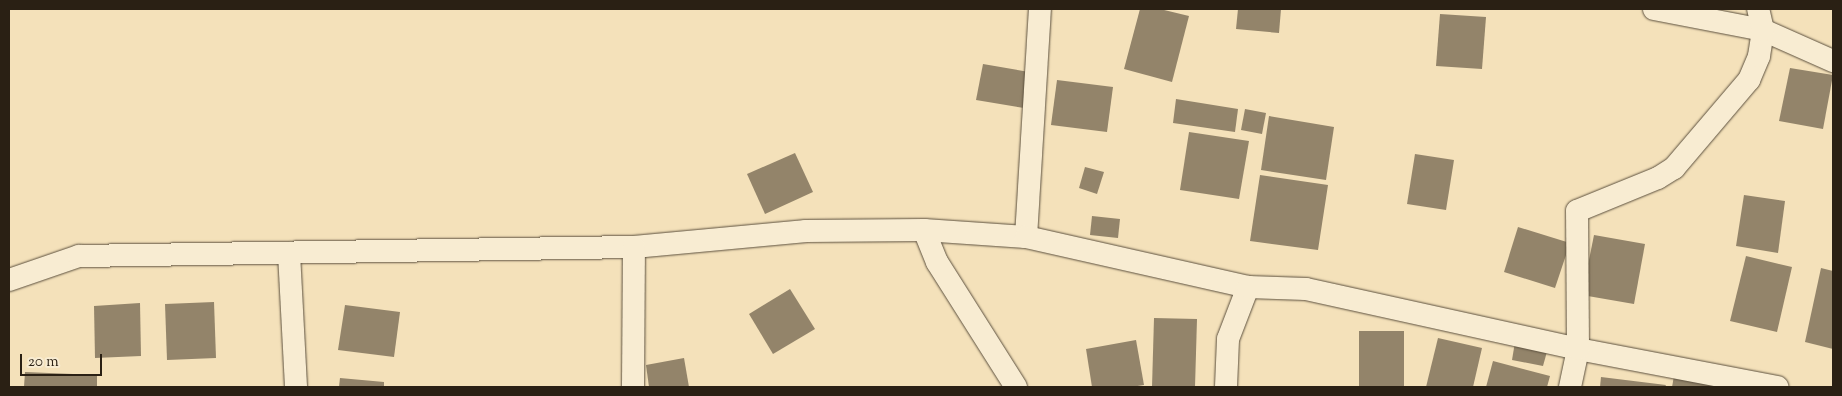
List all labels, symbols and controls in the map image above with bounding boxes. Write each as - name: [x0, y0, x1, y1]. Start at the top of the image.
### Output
- scale bar: [22, 344, 105, 376]
- text: 20 m: [28, 352, 59, 373]

